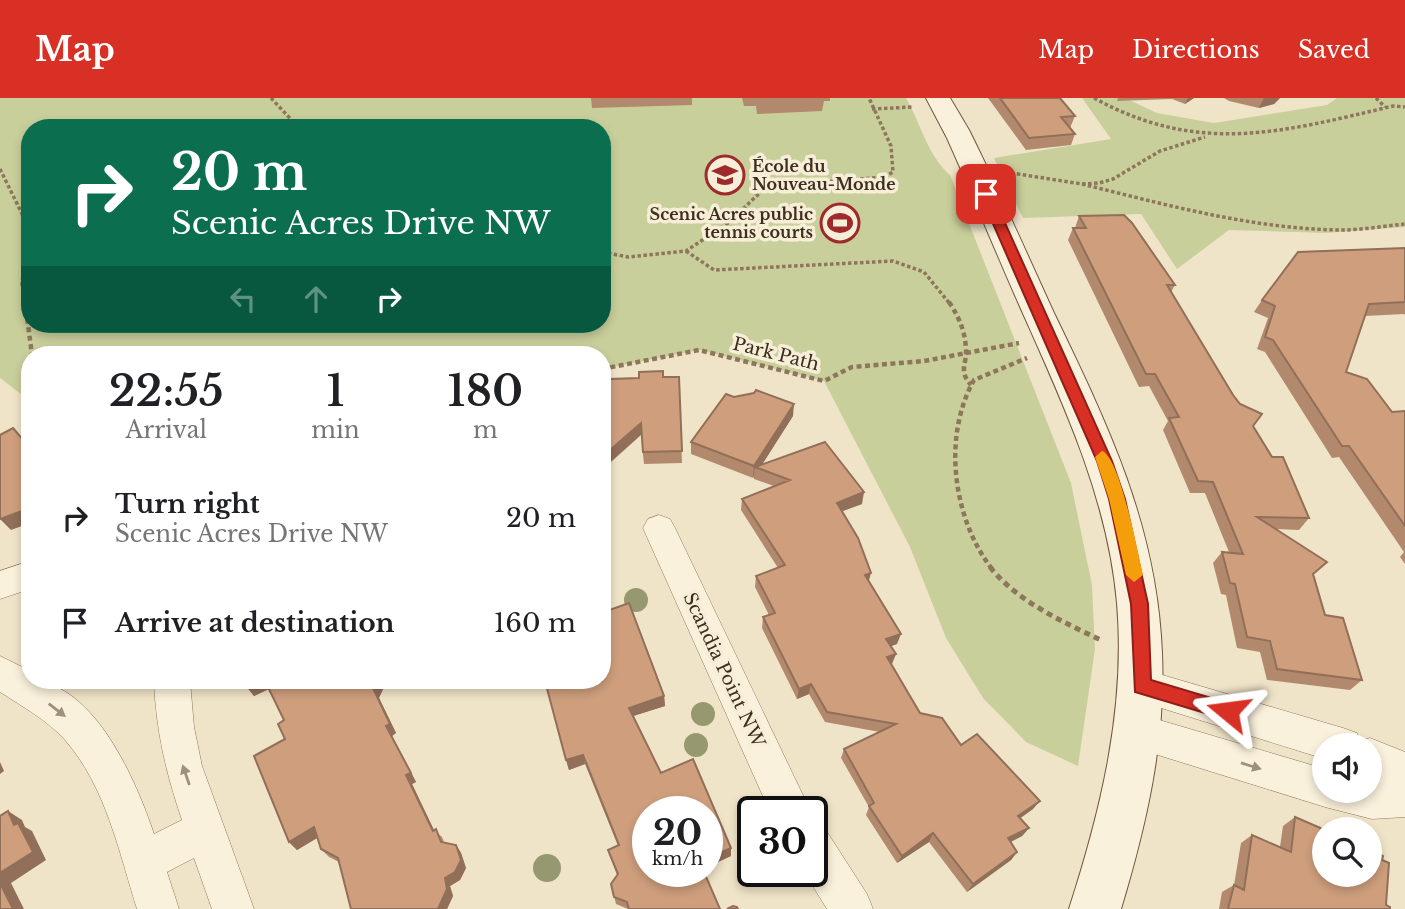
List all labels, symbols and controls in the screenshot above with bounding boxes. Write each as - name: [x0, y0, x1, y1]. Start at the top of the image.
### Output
- text: Map: [35, 29, 115, 70]
- text: Map: [1038, 35, 1094, 64]
- text: Directions: [1132, 35, 1260, 64]
- text: Saved: [1298, 35, 1370, 64]
- text: 20 m: [171, 142, 307, 203]
- icon: right: [56, 147, 147, 238]
- school or university icon: École du Nouveau-Monde: [704, 154, 746, 196]
- place label: École du Nouveau-Monde: [752, 156, 896, 194]
- pin: [956, 164, 1016, 224]
- icon: arrive: [967, 175, 1005, 213]
- sports icon: Scenic Acres public tennis courts: [819, 202, 861, 244]
- text: Scenic Acres Drive NW: [171, 203, 551, 243]
- place label: Scenic Acres public tennis courts: [650, 204, 813, 242]
- icon: left: [224, 280, 262, 318]
- icon: ahead: [297, 280, 335, 318]
- icon: right: [370, 280, 408, 318]
- street label: Park Path: [731, 333, 821, 375]
- text: 22:55: [109, 365, 224, 417]
- text: 1: [326, 365, 345, 417]
- text: 180: [447, 365, 523, 417]
- text: Arrival: [125, 416, 207, 444]
- text: min: [311, 416, 360, 444]
- text: m: [473, 416, 498, 444]
- text: Turn right: [115, 488, 260, 520]
- icon: right: [56, 499, 94, 537]
- text: 20 m: [506, 502, 576, 534]
- text: Scenic Acres Drive NW: [115, 520, 388, 548]
- street label: Scandia Point NW: [678, 589, 770, 752]
- icon: arrive: [56, 604, 94, 642]
- text: Arrive at destination: [115, 607, 395, 639]
- text: 160 m: [494, 607, 576, 639]
- position arrow: [1191, 674, 1265, 748]
- one-way arrow: [47, 703, 65, 718]
- map controls: [1312, 733, 1382, 887]
- button: sound: [1312, 733, 1382, 803]
- one-way arrow: [1241, 761, 1262, 771]
- one-way arrow: [180, 765, 191, 786]
- speed limit sign: 30: [737, 796, 828, 887]
- text: 20: [653, 811, 702, 854]
- button: search: [1312, 817, 1382, 887]
- text: km/h: [652, 848, 703, 870]

